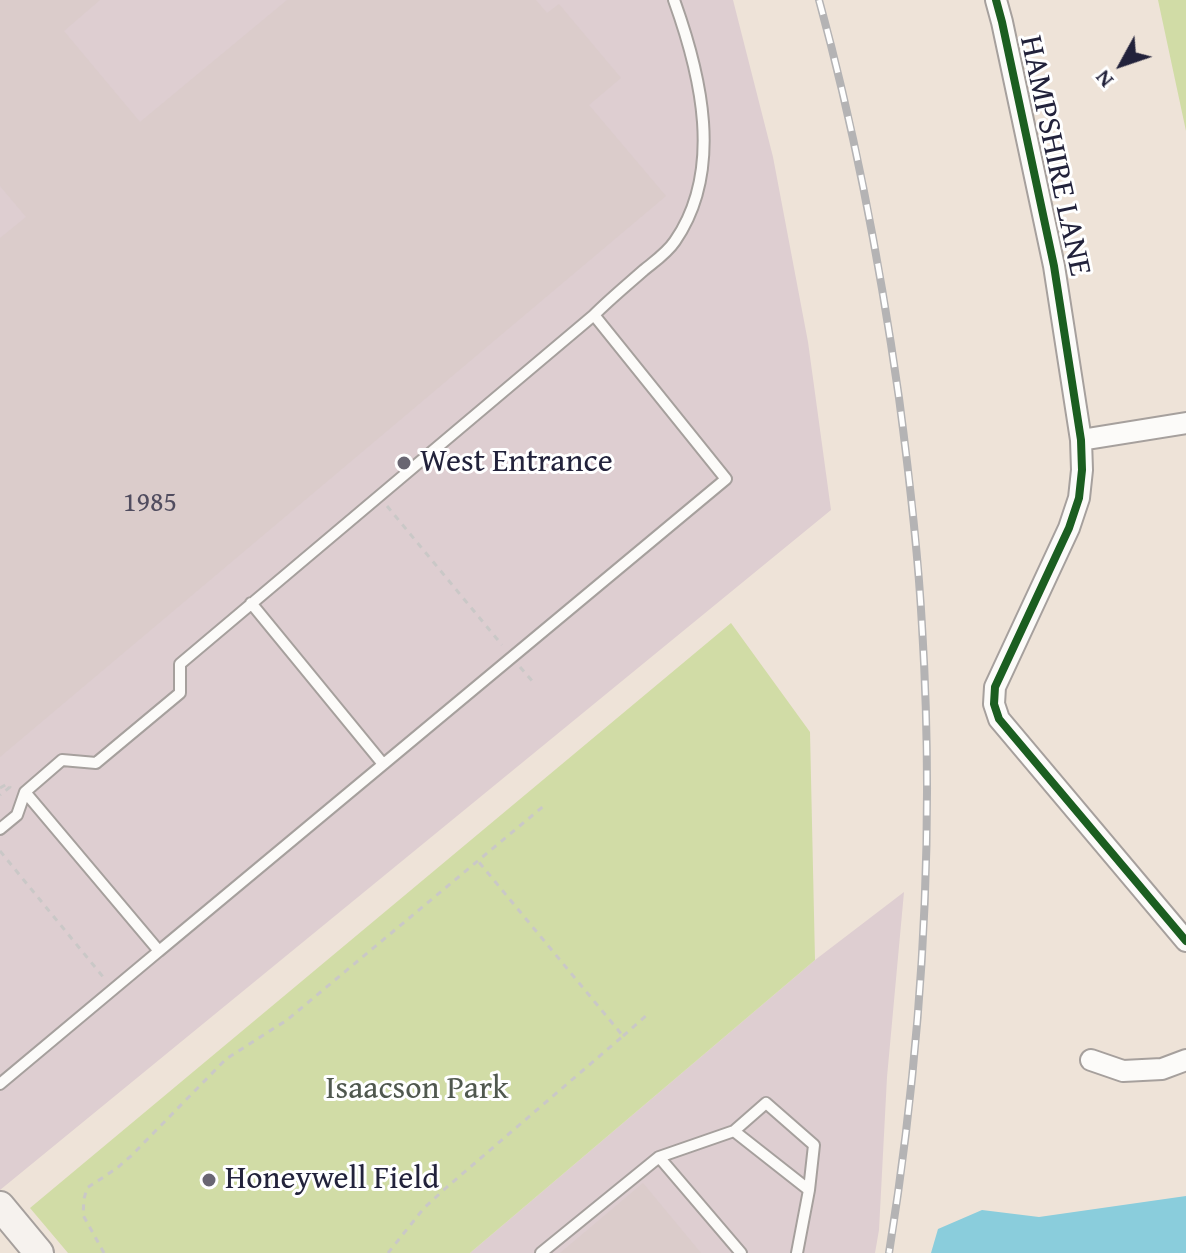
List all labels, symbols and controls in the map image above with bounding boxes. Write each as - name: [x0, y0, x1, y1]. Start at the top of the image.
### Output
- north arrow: [1082, 24, 1162, 104]
- street label: HAMPSHIRE LANE: [1010, 32, 1098, 280]
- text: N: [1087, 64, 1121, 95]
- place label: West Entrance: [420, 444, 613, 482]
- marker: West Entrance: [395, 454, 413, 472]
- house number: 1985: [123, 487, 177, 521]
- park label: Isaacson Park: [326, 1071, 508, 1109]
- place label: Honeywell Field: [225, 1161, 439, 1199]
- marker: Honeywell Field: [200, 1171, 218, 1189]

